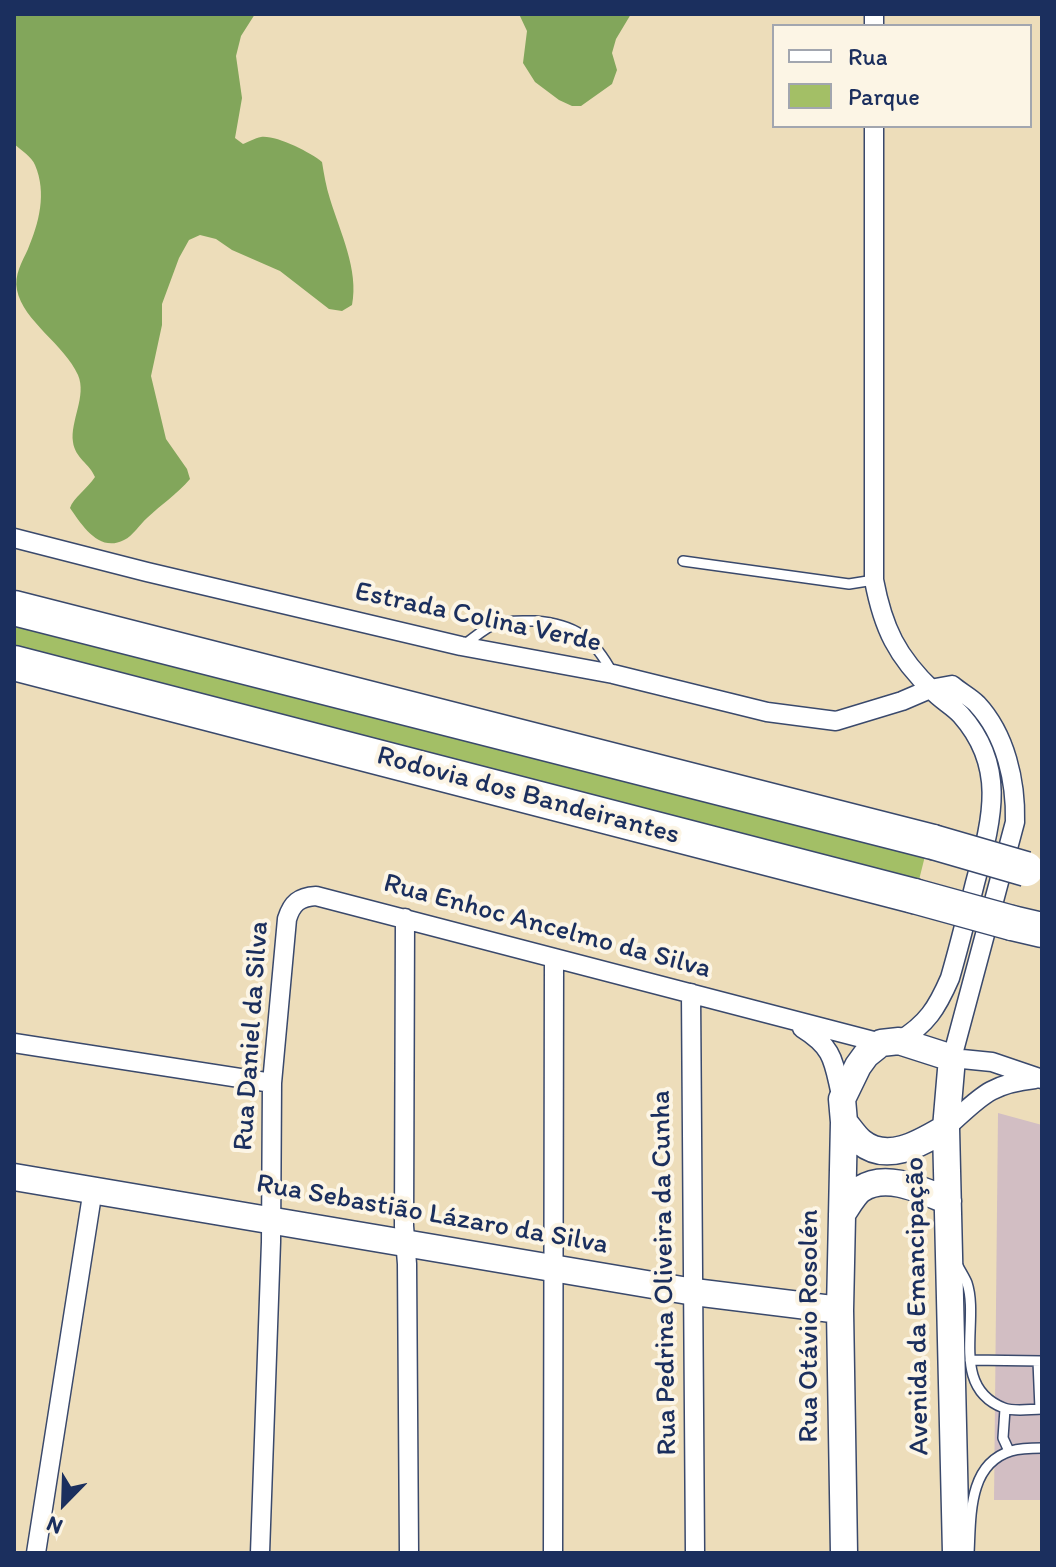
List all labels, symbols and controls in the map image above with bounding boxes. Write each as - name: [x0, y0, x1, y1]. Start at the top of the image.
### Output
- legend: [772, 24, 1032, 128]
- text: Rua: [848, 42, 888, 71]
- text: Parque: [848, 82, 920, 111]
- street label: Estrada Colina Verde: [352, 575, 604, 661]
- street label: Rodovia dos Bandeirantes: [373, 739, 683, 853]
- street label: Rua Enhoc Ancelmo da Silva: [380, 867, 714, 987]
- street label: Rua Daniel da Silva: [227, 920, 277, 1152]
- street label: Rua Pedrina Oliveira da Cunha: [645, 1090, 685, 1456]
- street label: Avenida da Emancipação: [899, 1156, 937, 1456]
- street label: Rua Sebastião Lázaro da Silva: [254, 1168, 610, 1262]
- street label: Rua Otávio Rosolén: [793, 1209, 827, 1443]
- north arrow: [24, 1463, 104, 1543]
- text: N: [42, 1510, 67, 1541]

